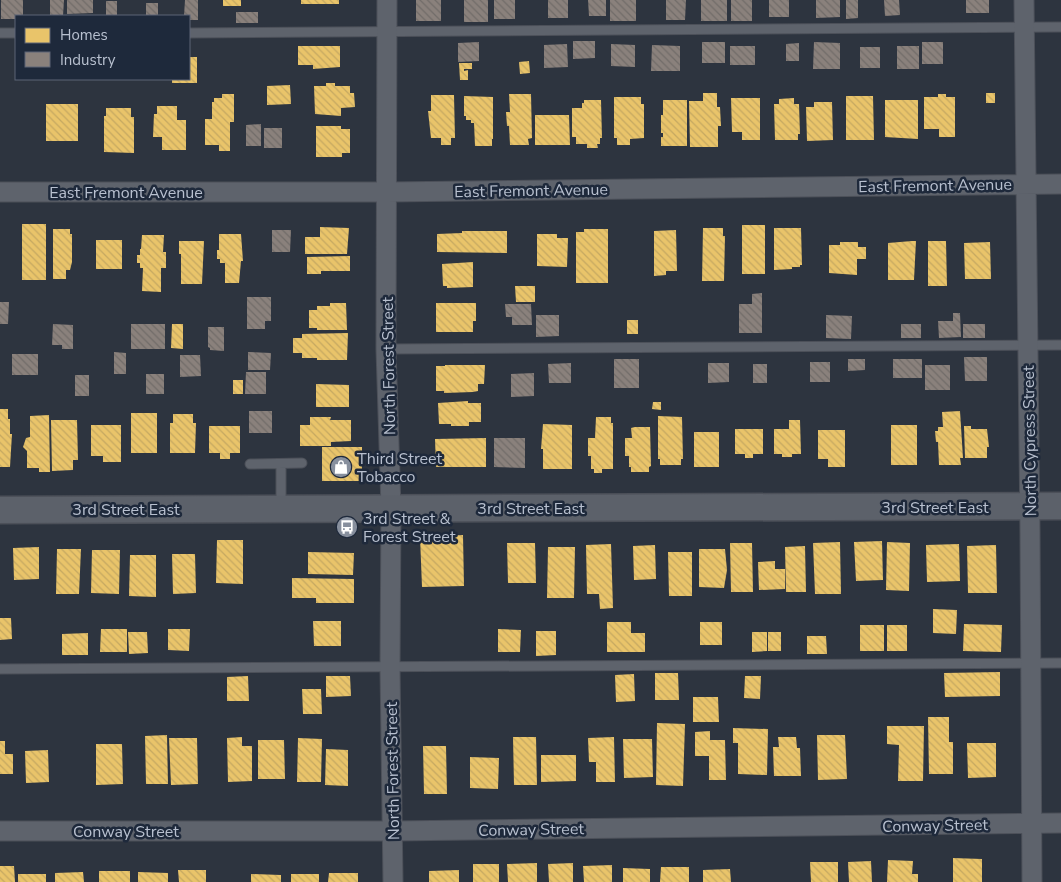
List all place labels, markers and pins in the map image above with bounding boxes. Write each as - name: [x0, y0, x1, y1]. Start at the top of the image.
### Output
- place label: Third Street Tobacco: [357, 448, 443, 488]
- shop icon: Third Street Tobacco: [329, 455, 353, 479]
- place label: 3rd Street & Forest Street: [363, 508, 456, 548]
- bus stop icon: 3rd Street & Forest Street: [335, 515, 359, 539]

